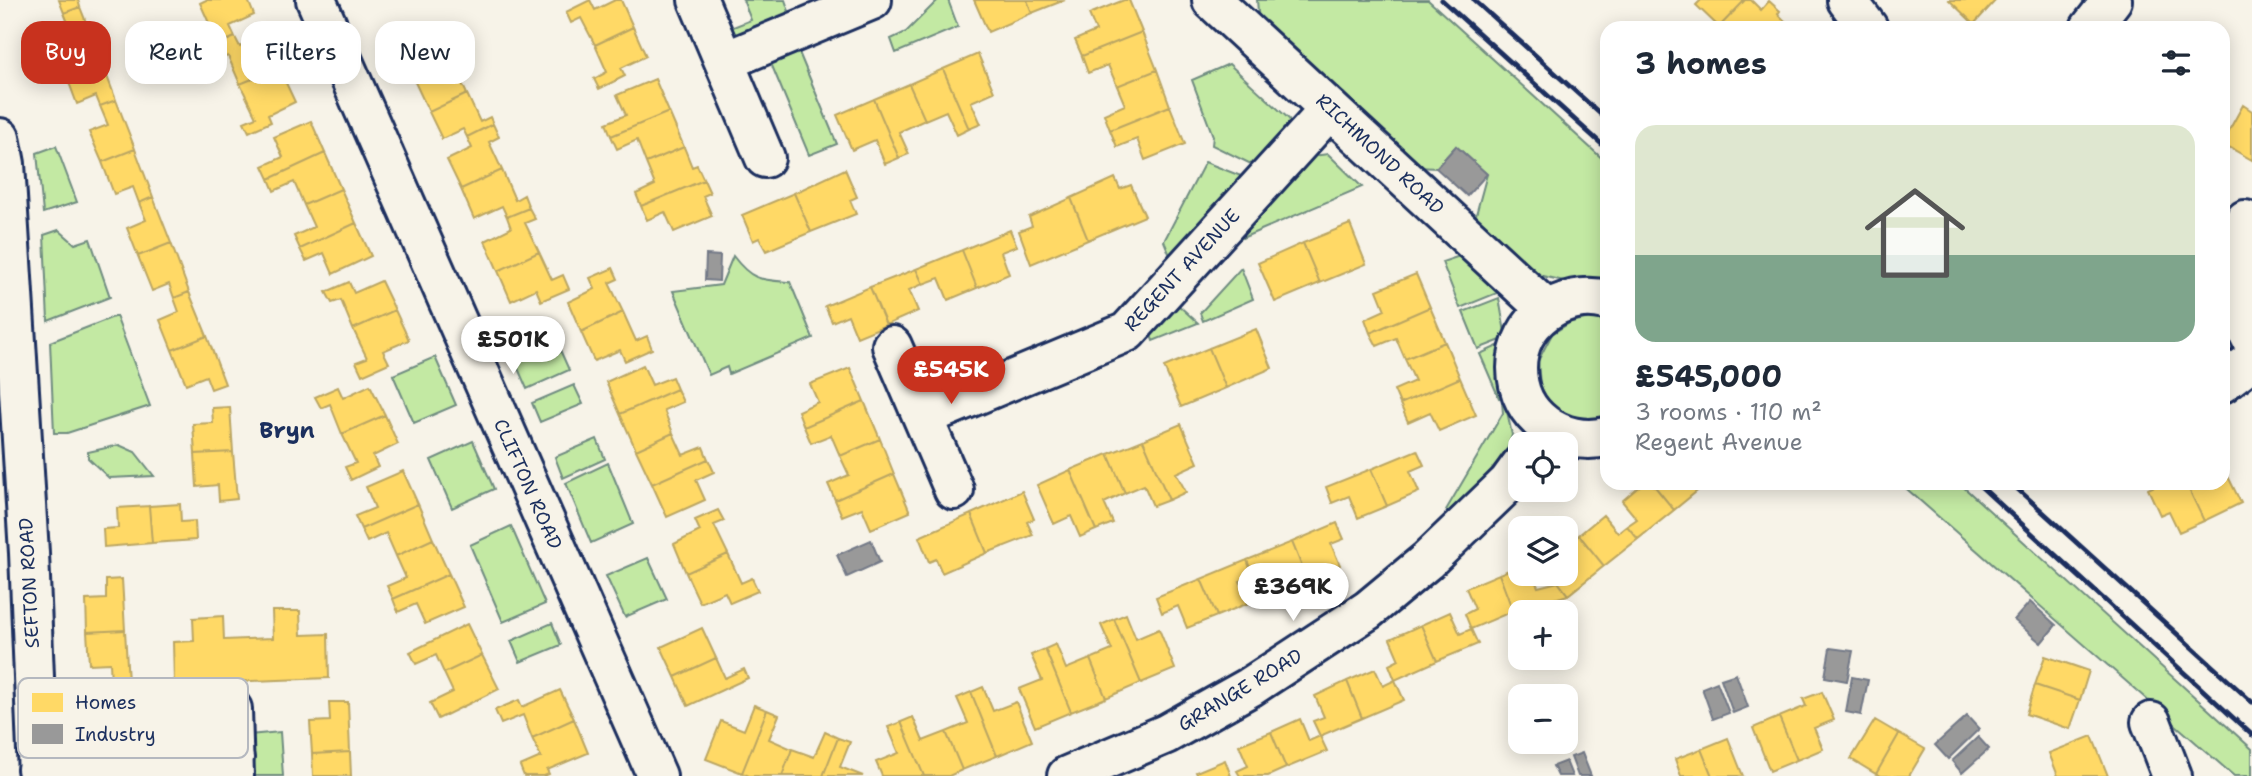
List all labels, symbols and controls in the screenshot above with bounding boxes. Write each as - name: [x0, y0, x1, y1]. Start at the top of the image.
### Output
- chip: Buy: [21, 21, 111, 84]
- chip: Rent: [125, 21, 227, 84]
- chip: Filters: [241, 21, 361, 84]
- chip: New: [375, 21, 475, 84]
- text: 3 homes: [1635, 43, 1767, 84]
- icon: filters: [2157, 44, 2195, 82]
- street label: RICHMOND ROAD: [1311, 88, 1449, 220]
- icon: home: [1852, 170, 1978, 296]
- street label: REGENT AVENUE: [1119, 203, 1245, 337]
- pin: £501K: [464, 316, 562, 376]
- text: £501K: [477, 324, 549, 354]
- pin: £545K: [902, 346, 1000, 406]
- text: £545K: [913, 354, 989, 384]
- text: £545,000: [1635, 356, 1782, 397]
- text: 3 rooms · 110 m²: [1635, 397, 1822, 427]
- district label: Bryn: [259, 415, 315, 445]
- street label: CLIFTON ROAD: [488, 415, 568, 553]
- text: Regent Avenue: [1635, 427, 1803, 457]
- map controls: [1508, 432, 1578, 754]
- button: locate: [1508, 432, 1578, 502]
- button: layers: [1508, 516, 1578, 586]
- street label: SEFTON ROAD: [13, 517, 45, 649]
- pin: £369K: [1244, 564, 1342, 623]
- text: £369K: [1254, 571, 1332, 601]
- button: +: [1508, 600, 1578, 670]
- street label: GRANGE ROAD: [1173, 643, 1307, 737]
- legend: [18, 678, 248, 758]
- button: −: [1508, 684, 1578, 754]
- text: Homes: [75, 690, 136, 715]
- text: Industry: [75, 722, 156, 747]

